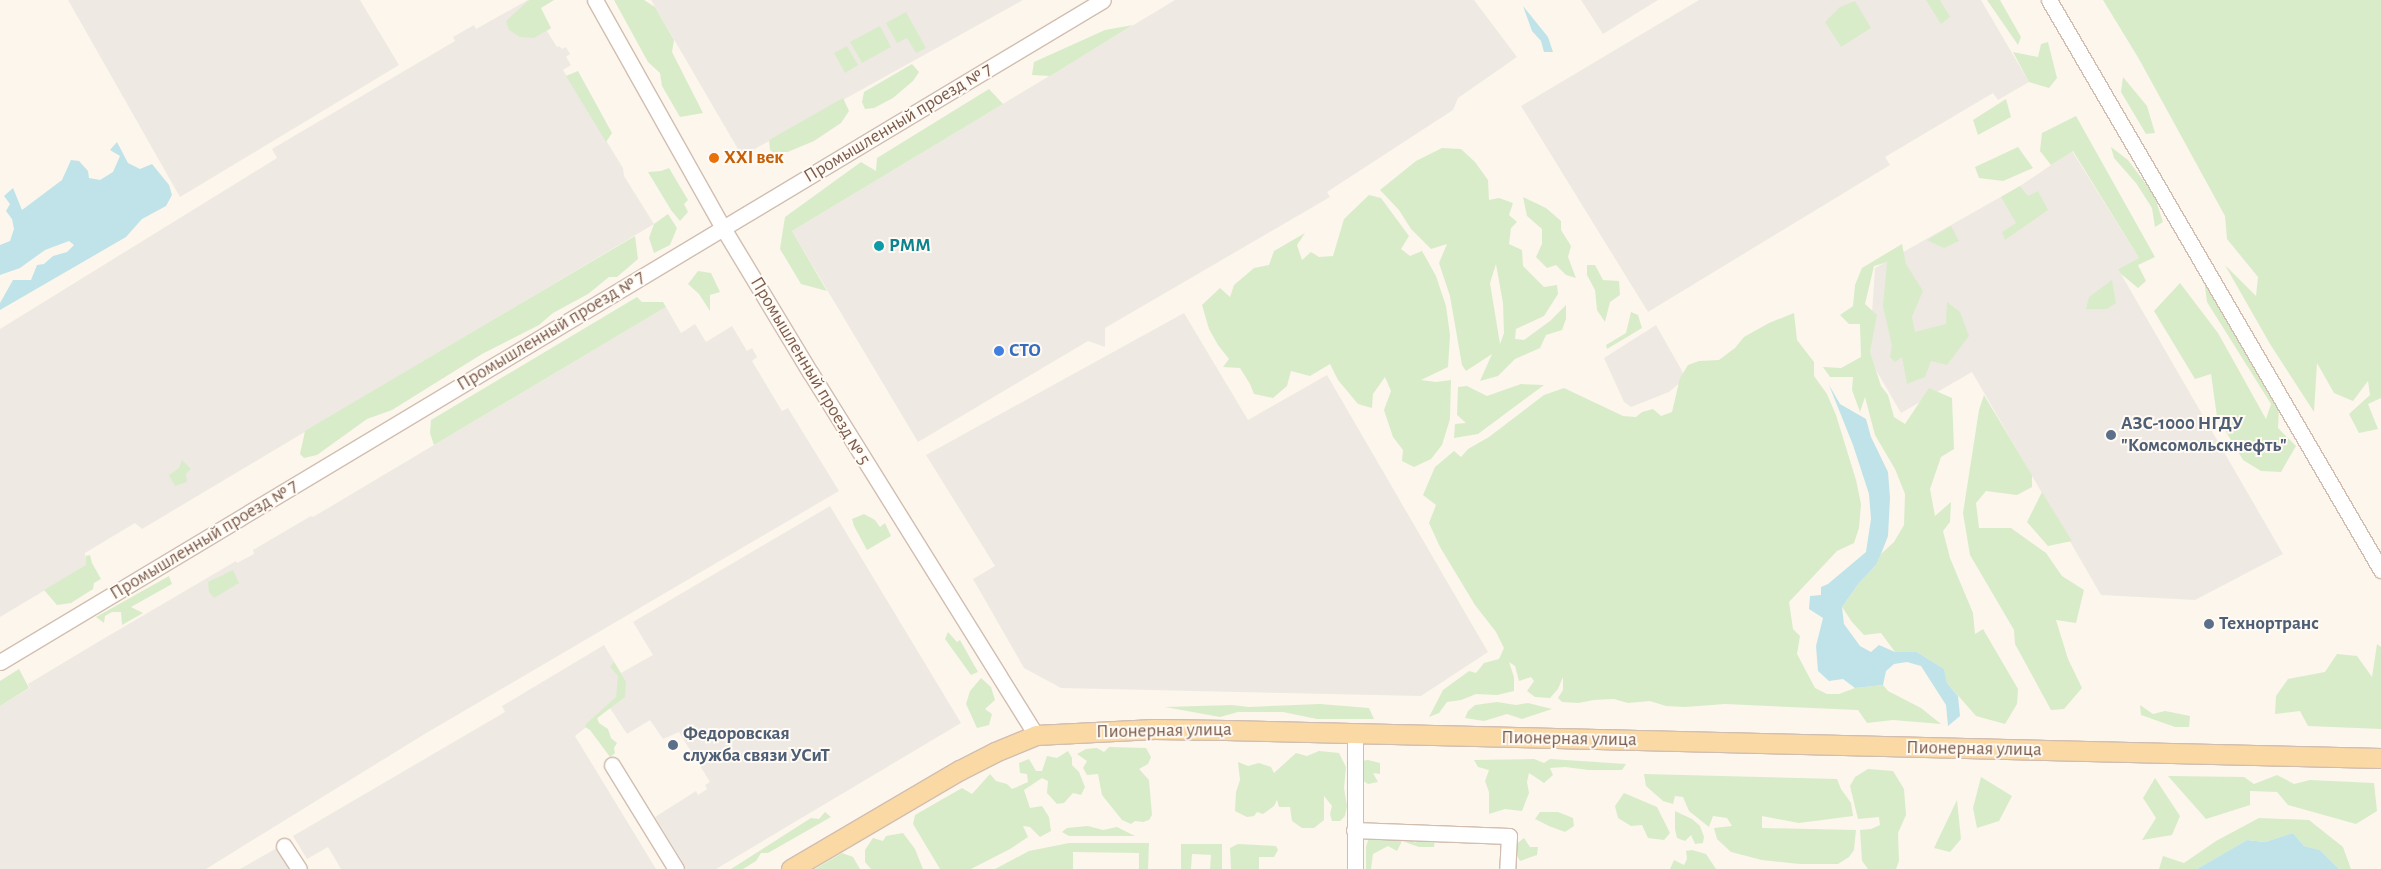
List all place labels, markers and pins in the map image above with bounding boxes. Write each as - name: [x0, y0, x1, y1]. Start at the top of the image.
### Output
- place label: XXI век: [724, 147, 784, 169]
- marker: XXI век: [708, 152, 720, 164]
- place label: РММ: [889, 235, 931, 257]
- marker: РММ: [873, 240, 885, 252]
- place label: СТО: [1009, 340, 1041, 362]
- marker: СТО: [993, 345, 1005, 357]
- place label: АЗС-1000 НГДУ "Комсомольскнефть": [2121, 413, 2287, 457]
- marker: АЗС-1000 НГДУ "Комсомольскнефть": [2105, 429, 2117, 441]
- place label: Технортранс: [2219, 613, 2319, 635]
- marker: Технортранс: [2203, 618, 2215, 630]
- place label: Федоровская служба связи УСиТ: [683, 723, 830, 767]
- marker: Федоровская служба связи УСиТ: [667, 739, 679, 751]

